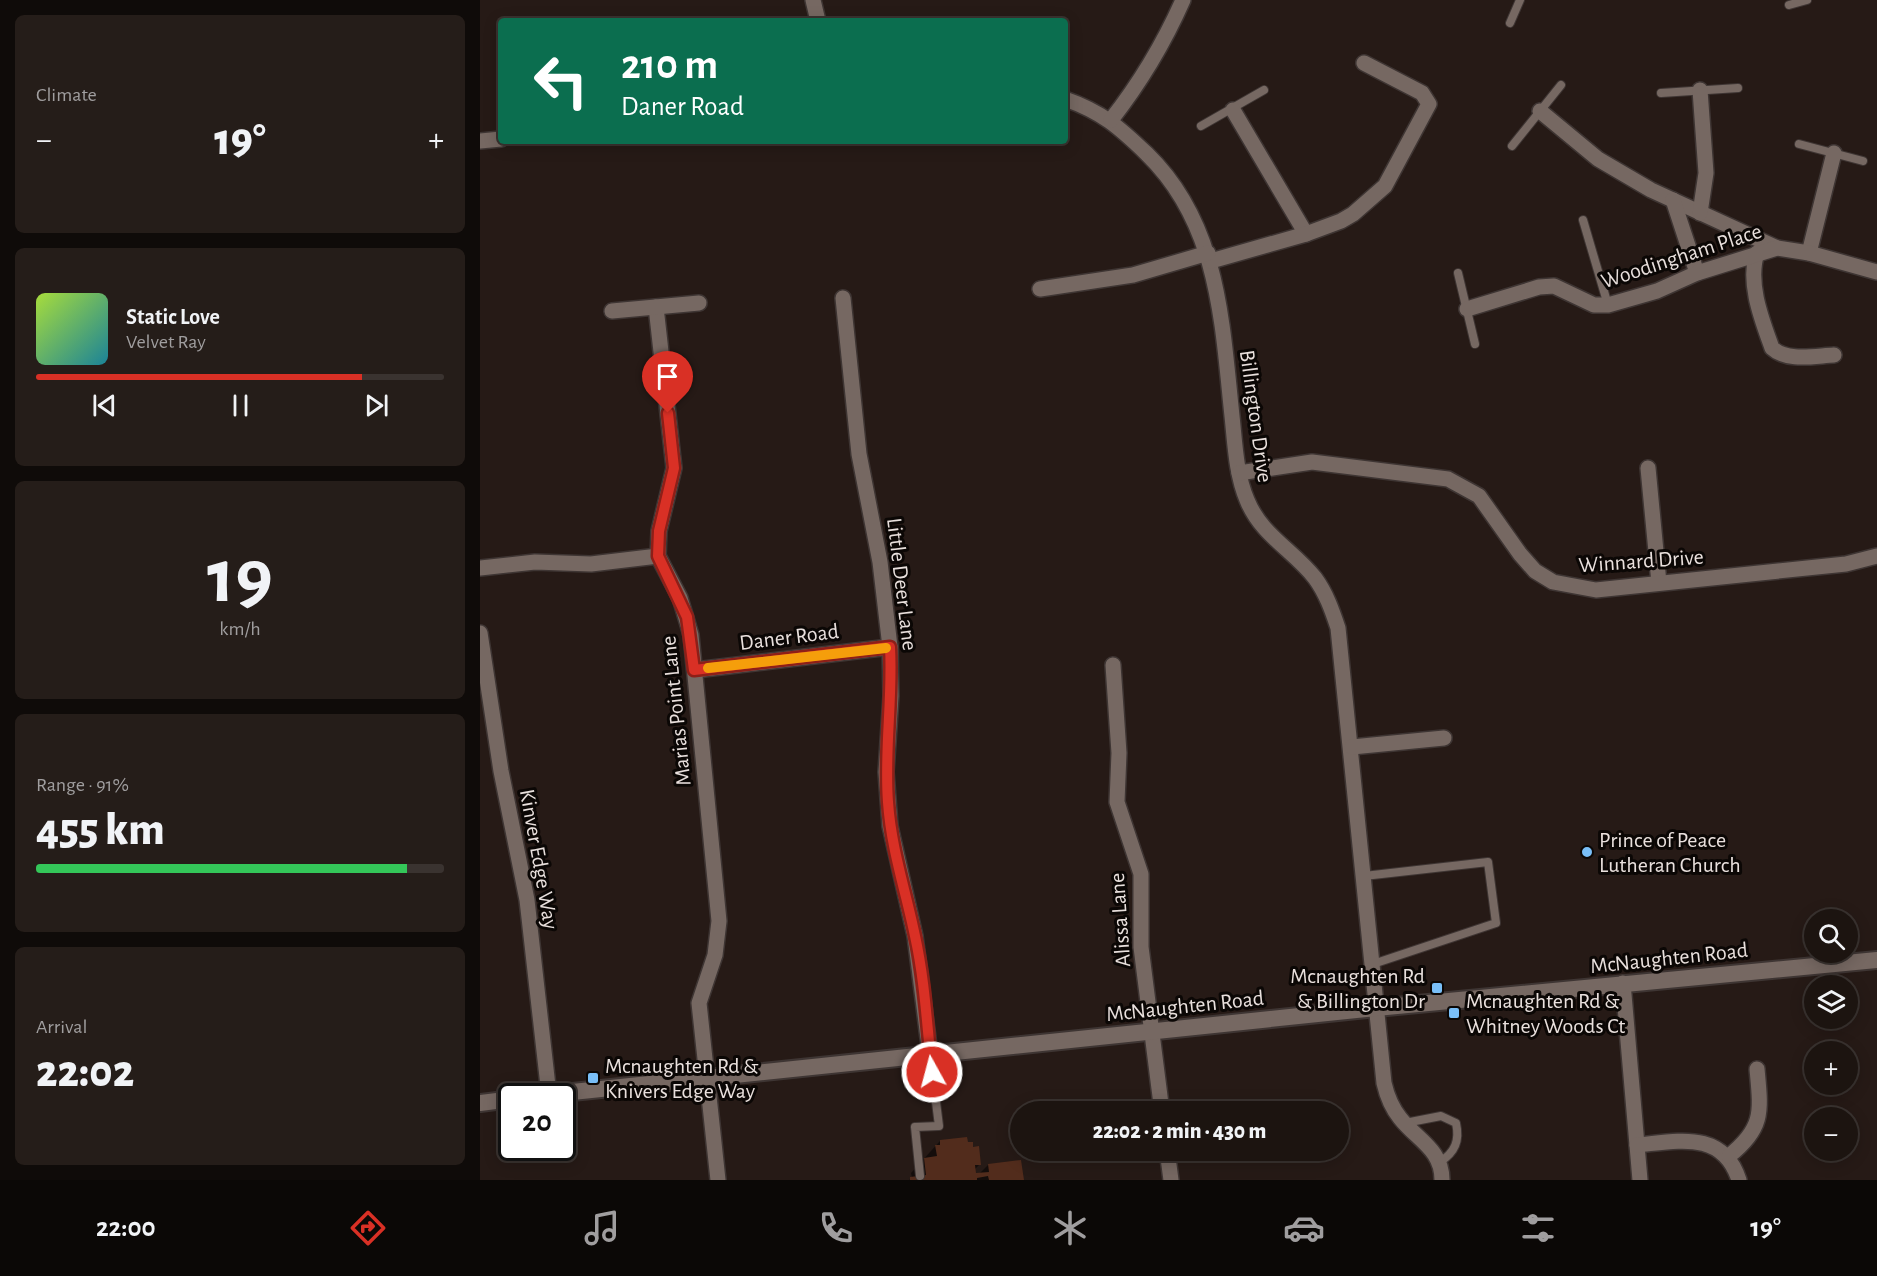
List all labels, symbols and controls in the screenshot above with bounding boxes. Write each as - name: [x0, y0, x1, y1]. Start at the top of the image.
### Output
- icon: left: [522, 42, 600, 120]
- text: 210 m: [621, 44, 718, 86]
- text: Climate: [36, 85, 97, 105]
- text: Daner Road: [621, 93, 744, 120]
- text: 19°: [214, 118, 266, 163]
- text: −: [36, 124, 52, 157]
- text: +: [428, 124, 444, 157]
- street label: Woodingham Place: [1598, 220, 1764, 292]
- text: Static Love: [126, 306, 220, 328]
- text: Velvet Ray: [126, 332, 206, 352]
- street label: Billington Drive: [1236, 349, 1276, 484]
- pin: [642, 351, 693, 413]
- icon: arrive: [651, 360, 684, 393]
- icon: previous: [88, 389, 121, 422]
- icon: pause: [224, 389, 257, 422]
- icon: next: [360, 389, 393, 422]
- street label: Little Deer Lane: [883, 517, 921, 652]
- text: 19: [207, 539, 273, 617]
- street label: Winnard Drive: [1578, 546, 1704, 576]
- text: km/h: [219, 619, 261, 639]
- street label: Daner Road: [738, 620, 840, 654]
- street label: Marias Point Lane: [657, 635, 695, 787]
- text: Range · 91%: [36, 775, 129, 795]
- street label: Kinver Edge Way: [516, 787, 562, 932]
- text: 455 km: [36, 808, 165, 853]
- place label: Prince of Peace Lutheran Church: [1599, 829, 1741, 876]
- marker: Prince of Peace Lutheran Church: [1580, 845, 1594, 859]
- street label: Alissa Lane: [1106, 872, 1134, 968]
- map controls: [1804, 909, 1858, 1161]
- button: search: [1804, 909, 1858, 963]
- street label: McNaughten Road: [1589, 939, 1749, 977]
- place label: Mcnaughten Rd & Billington Dr: [1290, 965, 1425, 1012]
- button: layers: [1804, 975, 1858, 1029]
- marker: Mcnaughten Rd & Billington Dr: [1430, 981, 1444, 995]
- street label: McNaughten Road: [1105, 987, 1265, 1025]
- place label: Mcnaughten Rd & Whitney Woods Ct: [1466, 990, 1625, 1037]
- marker: Mcnaughten Rd & Whitney Woods Ct: [1447, 1006, 1461, 1020]
- text: Arrival: [36, 1017, 87, 1037]
- position arrow: [900, 1040, 964, 1104]
- button: +: [1804, 1041, 1858, 1095]
- text: 22:02: [36, 1050, 134, 1095]
- place label: Mcnaughten Rd & Knivers Edge Way: [605, 1055, 759, 1102]
- marker: Mcnaughten Rd & Knivers Edge Way: [586, 1071, 600, 1085]
- speed limit sign: 20: [498, 1083, 576, 1161]
- button: −: [1804, 1107, 1858, 1161]
- text: 22:02 · 2 min · 430 m: [1093, 1120, 1266, 1142]
- icon: directions: [347, 1207, 389, 1249]
- icon: music: [581, 1207, 623, 1249]
- icon: phone: [815, 1207, 857, 1249]
- icon: climate: [1049, 1207, 1091, 1249]
- icon: car: [1283, 1207, 1325, 1249]
- icon: filters: [1517, 1207, 1559, 1249]
- text: 22:00: [96, 1214, 156, 1241]
- text: 19°: [1750, 1214, 1781, 1241]

